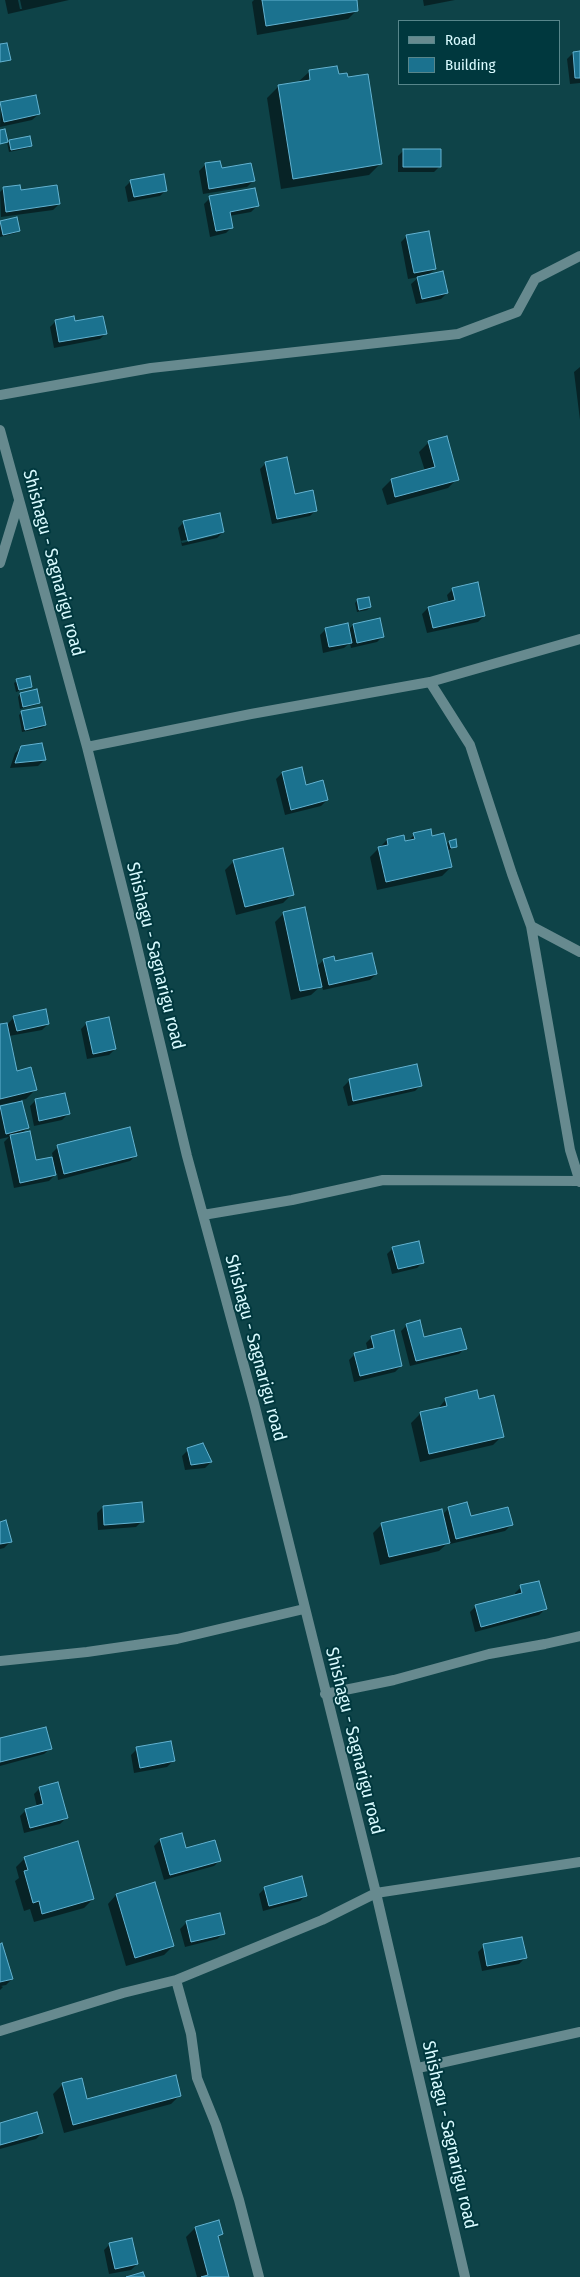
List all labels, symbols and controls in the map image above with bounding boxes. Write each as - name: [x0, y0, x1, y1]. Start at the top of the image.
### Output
- legend: [398, 20, 560, 85]
- text: Road: [445, 31, 476, 49]
- text: Building: [445, 56, 496, 74]
- street label: Shishagu - Sagnarigu road: [18, 467, 88, 659]
- street label: Shishagu - Sagnarigu road: [121, 860, 189, 1052]
- street label: Shishagu - Sagnarigu road: [220, 1252, 290, 1444]
- street label: Shishagu - Sagnarigu road: [320, 1645, 388, 1837]
- street label: Shishagu - Sagnarigu road: [417, 2039, 481, 2231]

